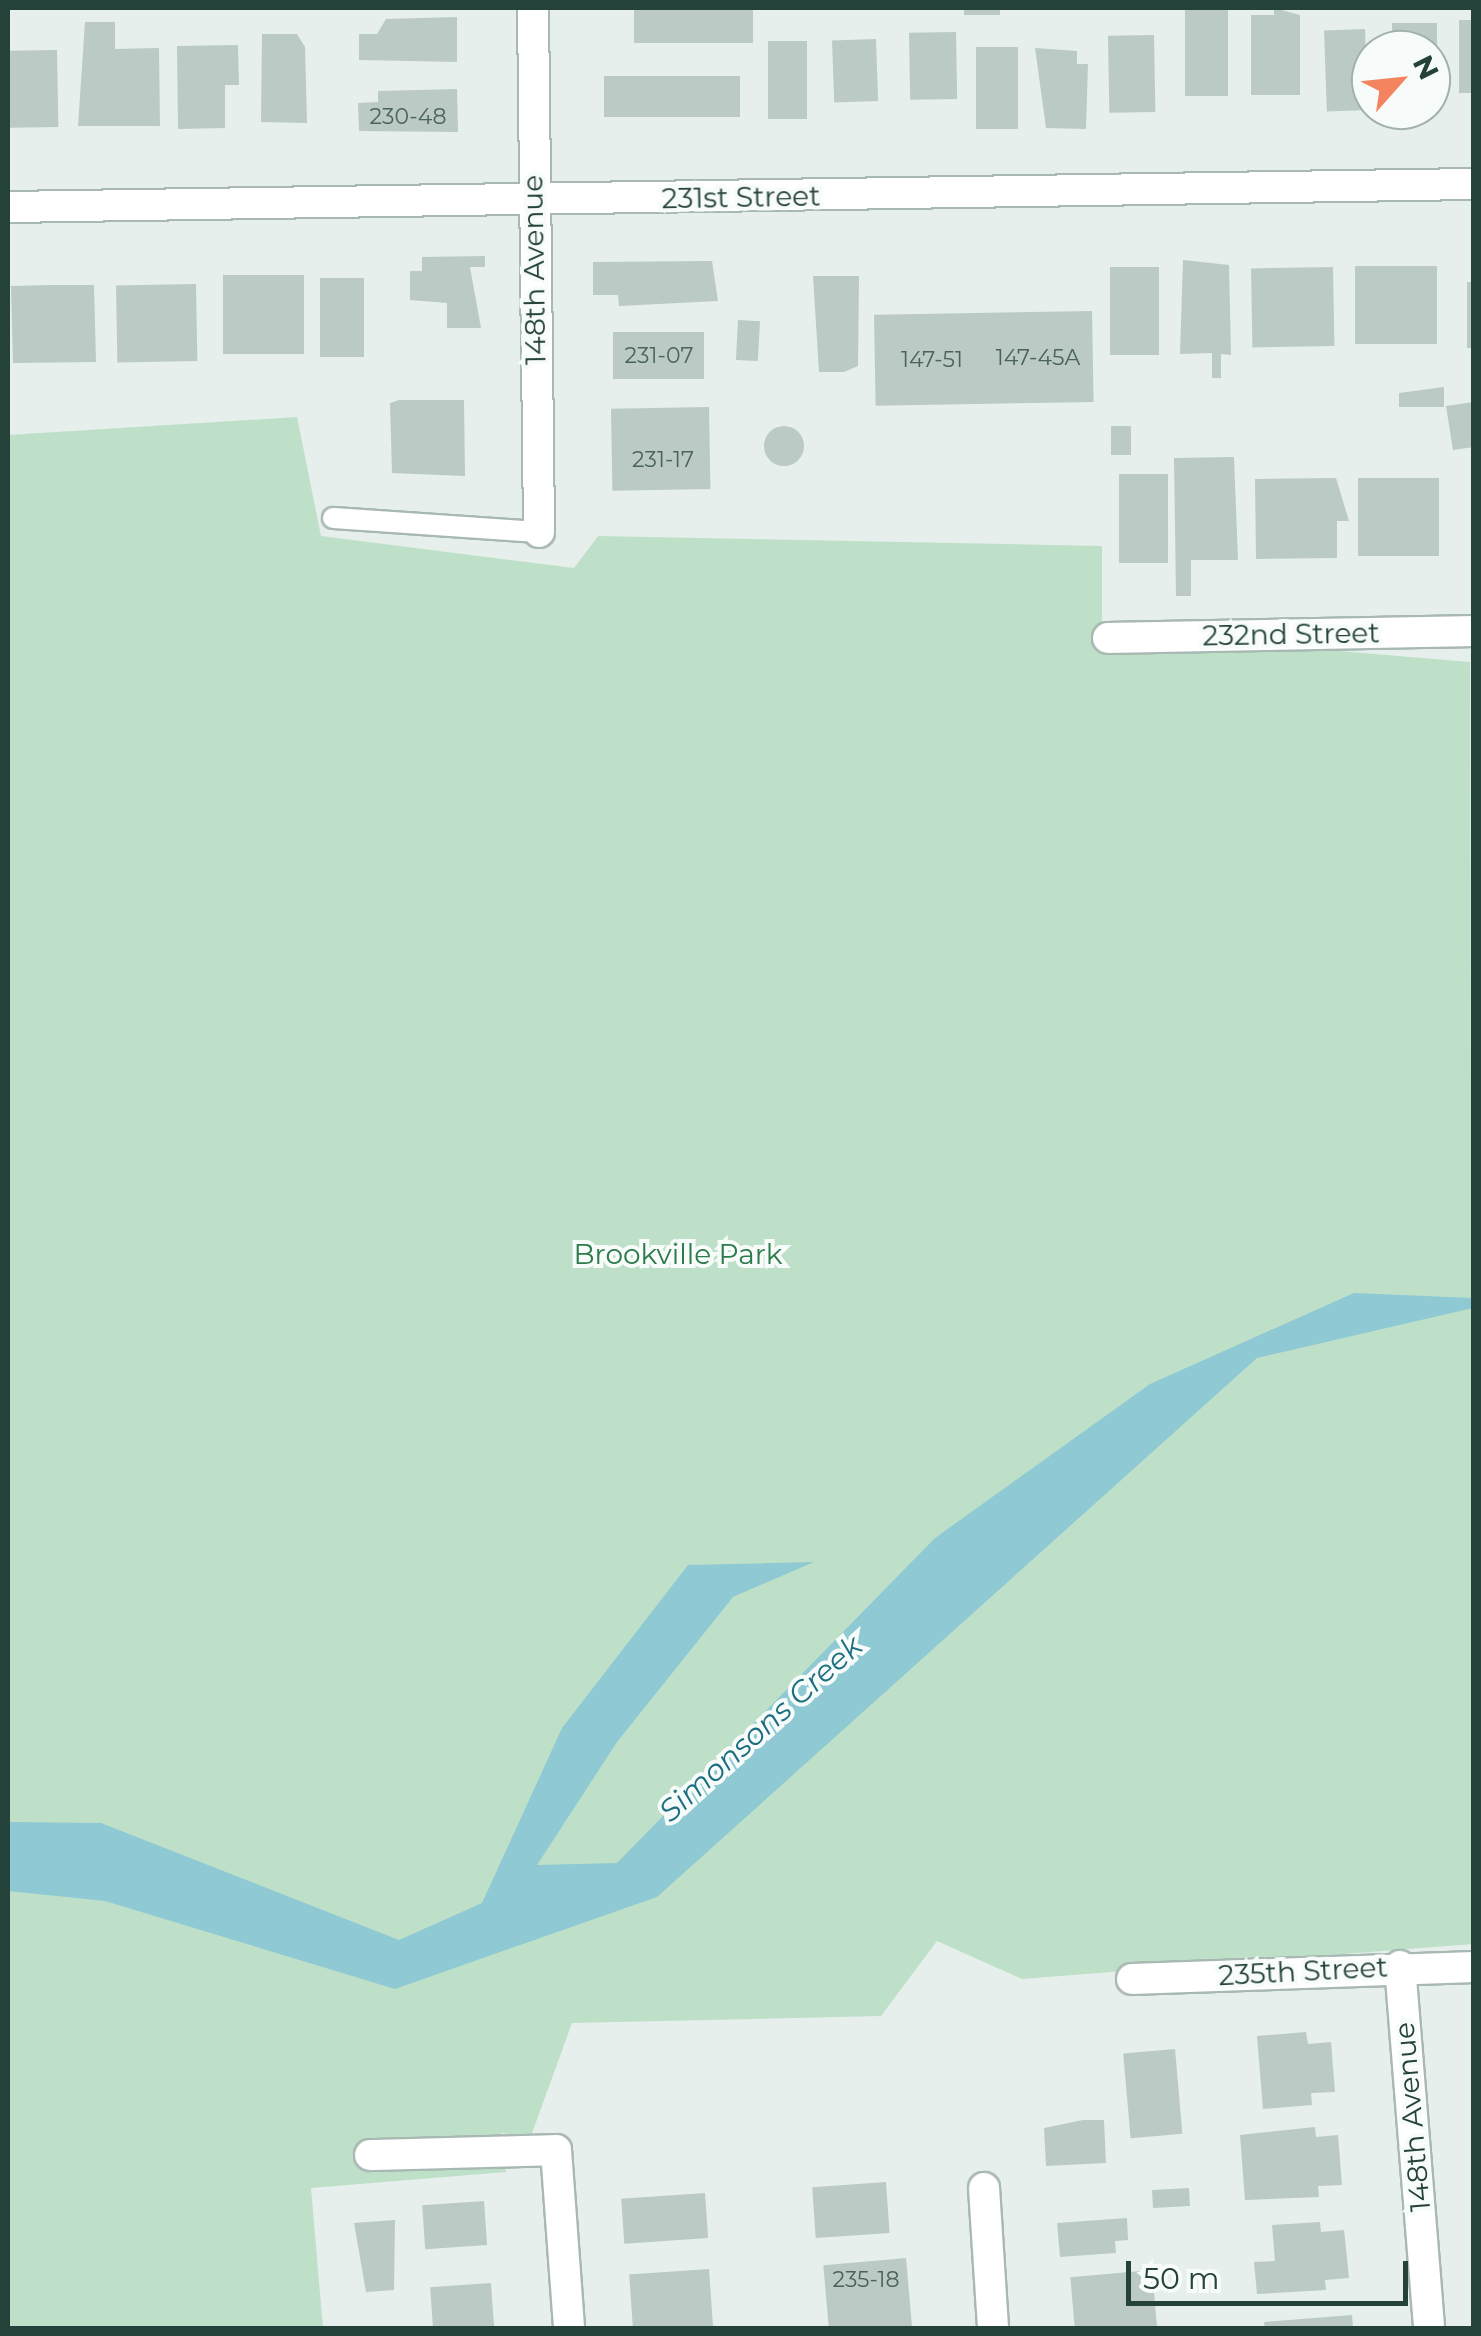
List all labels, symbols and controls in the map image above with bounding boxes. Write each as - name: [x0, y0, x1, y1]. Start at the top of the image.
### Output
- north arrow: [1351, 30, 1451, 130]
- text: N: [1406, 49, 1446, 85]
- house number: 230-48: [369, 104, 447, 130]
- street label: 148th Avenue: [516, 175, 552, 365]
- street label: 231st Street: [661, 179, 821, 215]
- house number: 231-07: [625, 343, 693, 369]
- house number: 147-45A: [996, 345, 1080, 371]
- house number: 147-51: [901, 347, 963, 373]
- house number: 231-17: [632, 447, 694, 473]
- street label: 232nd Street: [1202, 616, 1380, 652]
- park label: Brookville Park: [573, 1237, 783, 1271]
- water label: Simonsons Creek: [652, 1628, 870, 1830]
- street label: 235th Street: [1217, 1950, 1389, 1992]
- street label: 148th Avenue: [1387, 2021, 1437, 2213]
- scale bar: [1131, 2241, 1414, 2303]
- text: 50 m: [1143, 2260, 1220, 2297]
- house number: 235-18: [832, 2267, 900, 2293]

